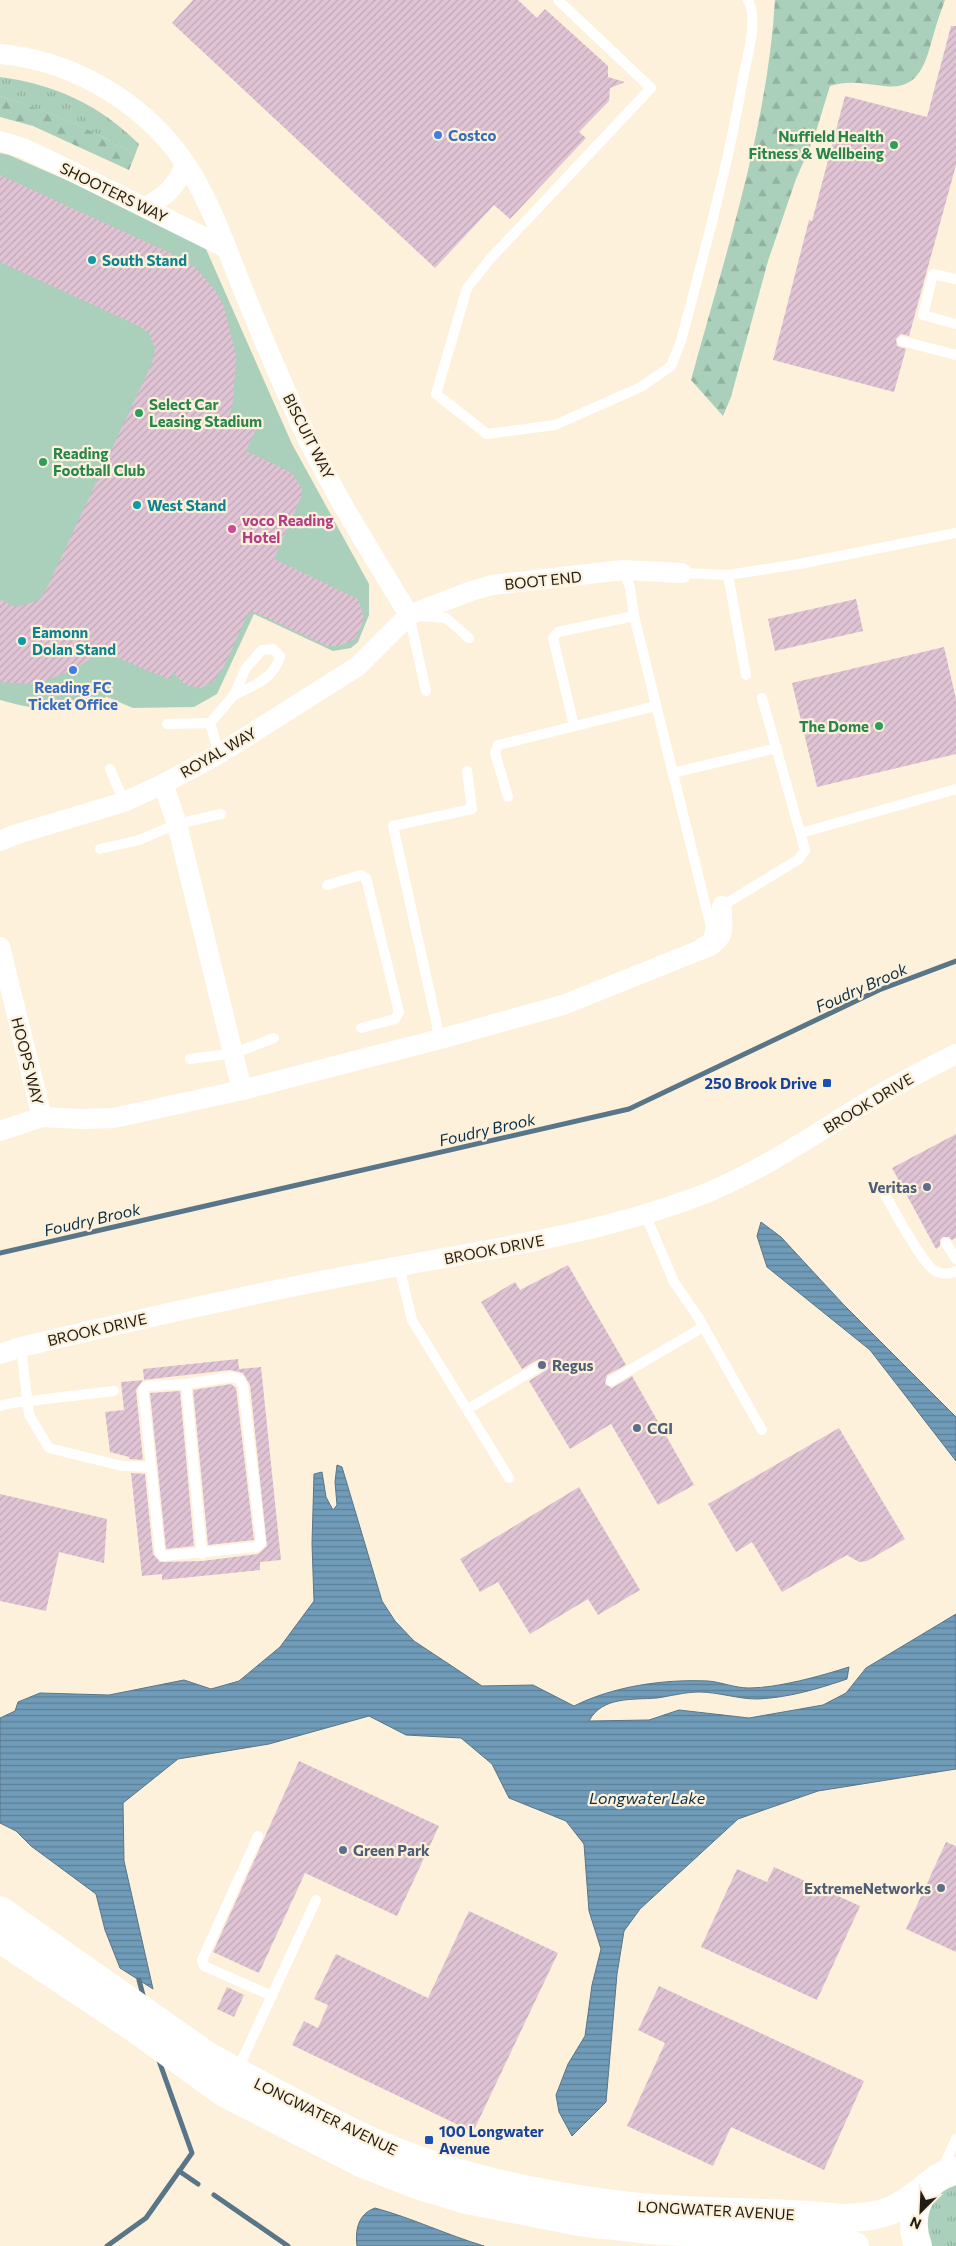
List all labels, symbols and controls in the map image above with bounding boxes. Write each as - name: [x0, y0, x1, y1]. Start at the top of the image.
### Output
- place label: Costco: [448, 126, 497, 144]
- place label: Nuffield Health Fitness & Wellbeing: [749, 127, 884, 162]
- marker: Costco: [432, 129, 444, 141]
- marker: Nuffield Health Fitness & Wellbeing: [888, 139, 900, 151]
- street label: SHOOTERS WAY: [57, 158, 171, 226]
- place label: South Stand: [102, 251, 187, 269]
- marker: South Stand: [86, 254, 98, 266]
- street label: BISCUIT WAY: [280, 390, 338, 482]
- place label: Select Car Leasing Stadium: [149, 395, 262, 430]
- marker: Select Car Leasing Stadium: [133, 407, 145, 419]
- place label: Reading Football Club: [53, 444, 145, 479]
- marker: Reading Football Club: [37, 456, 49, 468]
- place label: West Stand: [147, 496, 226, 514]
- marker: West Stand: [131, 499, 143, 511]
- place label: voco Reading Hotel: [242, 511, 333, 546]
- marker: voco Reading Hotel: [226, 523, 238, 535]
- street label: BOOT END: [504, 567, 582, 593]
- place label: Eamonn Dolan Stand: [32, 623, 116, 658]
- marker: Eamonn Dolan Stand: [16, 635, 28, 647]
- marker: Reading FC Ticket Office: [67, 664, 79, 676]
- place label: Reading FC Ticket Office: [28, 678, 118, 713]
- place label: The Dome: [799, 717, 869, 735]
- marker: The Dome: [873, 720, 885, 732]
- street label: ROYAL WAY: [177, 723, 259, 781]
- water label: Foudry Brook: [812, 958, 910, 1016]
- street label: HOOPS WAY: [8, 1015, 48, 1107]
- street label: BROOK DRIVE: [820, 1069, 916, 1137]
- place label: 250 Brook Drive: [704, 1074, 817, 1092]
- marker: 250 Brook Drive: [821, 1077, 833, 1089]
- water label: Foudry Brook: [437, 1109, 537, 1149]
- place label: Veritas: [868, 1178, 917, 1196]
- marker: Veritas: [921, 1181, 933, 1193]
- water label: Foudry Brook: [42, 1199, 142, 1239]
- street label: BROOK DRIVE: [442, 1230, 546, 1268]
- street label: BROOK DRIVE: [46, 1309, 149, 1349]
- place label: Regus: [552, 1356, 594, 1374]
- marker: Regus: [536, 1359, 548, 1371]
- place label: CGI: [647, 1419, 673, 1437]
- marker: CGI: [631, 1422, 643, 1434]
- water label: Longwater Lake: [589, 1788, 706, 1807]
- place label: Green Park: [353, 1841, 430, 1859]
- marker: Green Park: [337, 1844, 349, 1856]
- place label: ExtremeNetworks: [804, 1879, 931, 1897]
- marker: ExtremeNetworks: [935, 1882, 947, 1894]
- street label: LONGWATER AVENUE: [251, 2073, 401, 2159]
- place label: 100 Longwater Avenue: [439, 2122, 544, 2157]
- marker: 100 Longwater Avenue: [423, 2134, 435, 2146]
- north arrow: [896, 2186, 946, 2236]
- street label: LONGWATER AVENUE: [637, 2197, 795, 2223]
- text: N: [907, 2213, 924, 2233]

